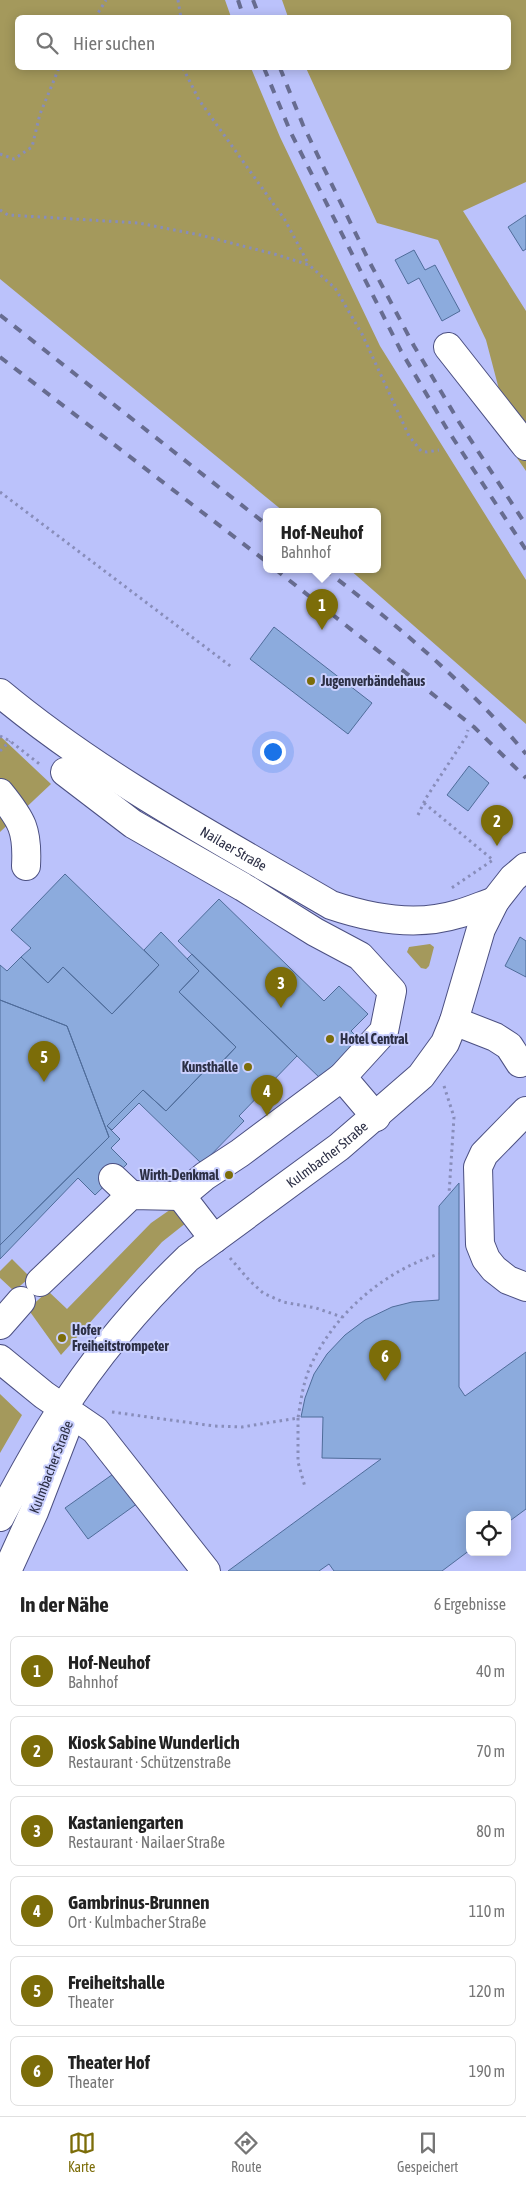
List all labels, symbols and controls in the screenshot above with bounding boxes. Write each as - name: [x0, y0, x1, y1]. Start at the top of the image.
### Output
- search box: [15, 15, 511, 70]
- icon: search: [33, 29, 61, 57]
- text: Hier suchen: [73, 32, 155, 54]
- popup: [263, 508, 381, 573]
- text: Hof-Neuhof: [281, 521, 363, 543]
- text: Bahnhof: [281, 543, 331, 561]
- pin: 1: [306, 589, 338, 630]
- place label: Jugenverbändehaus: [320, 673, 425, 689]
- marker: Jugenverbändehaus: [305, 675, 317, 687]
- your location: [260, 739, 286, 765]
- pin: 2: [481, 805, 513, 846]
- street label: Nailaer Straße: [198, 823, 270, 874]
- pin: 3: [265, 967, 297, 1008]
- place label: Hotel Central: [340, 1031, 408, 1047]
- marker: Hotel Central: [324, 1033, 336, 1045]
- pin: 5: [28, 1041, 60, 1082]
- place label: Kunsthalle: [182, 1059, 238, 1075]
- marker: Kunsthalle: [242, 1061, 254, 1073]
- pin: 4: [251, 1075, 283, 1116]
- street label: Kulmbacher Straße: [283, 1118, 371, 1191]
- place label: Wirth-Denkmal: [139, 1167, 219, 1183]
- marker: Wirth-Denkmal: [223, 1169, 235, 1181]
- place label: Hofer Freiheitstrompeter: [72, 1322, 169, 1354]
- marker: Hofer Freiheitstrompeter: [56, 1332, 68, 1344]
- pin: 6: [369, 1340, 401, 1381]
- street label: Kulmbacher Straße: [26, 1418, 76, 1516]
- map controls: [466, 1511, 511, 1556]
- button: locate: [466, 1511, 511, 1556]
- text: In der Nähe: [20, 1592, 109, 1616]
- text: 6 Ergebnisse: [434, 1595, 506, 1613]
- text: Hof-Neuhof: [68, 1651, 150, 1673]
- text: 1: [33, 1662, 41, 1680]
- text: 40 m: [476, 1662, 505, 1680]
- text: Bahnhof: [68, 1673, 118, 1691]
- text: Kiosk Sabine Wunderlich: [68, 1731, 240, 1753]
- text: 2: [33, 1742, 41, 1760]
- text: 70 m: [476, 1742, 505, 1760]
- text: Restaurant · Schützenstraße: [68, 1753, 231, 1771]
- text: Kastaniengarten: [68, 1811, 183, 1833]
- text: 3: [33, 1822, 41, 1840]
- text: 80 m: [476, 1822, 505, 1840]
- text: Restaurant · Nailaer Straße: [68, 1833, 225, 1851]
- text: Gambrinus-Brunnen: [68, 1891, 209, 1913]
- text: 4: [33, 1902, 41, 1920]
- text: 110 m: [469, 1902, 505, 1920]
- text: Ort · Kulmbacher Straße: [68, 1913, 206, 1931]
- text: Freiheitshalle: [68, 1971, 165, 1993]
- text: 5: [33, 1982, 41, 2000]
- text: 120 m: [469, 1982, 505, 2000]
- text: Theater: [68, 1993, 114, 2011]
- text: Theater Hof: [68, 2051, 150, 2073]
- text: 6: [33, 2062, 41, 2080]
- text: 190 m: [469, 2062, 505, 2080]
- text: Theater: [68, 2073, 114, 2091]
- tab: Karte: [68, 2129, 96, 2175]
- tab: Route: [231, 2129, 262, 2175]
- tab: Gespeichert: [397, 2129, 458, 2175]

